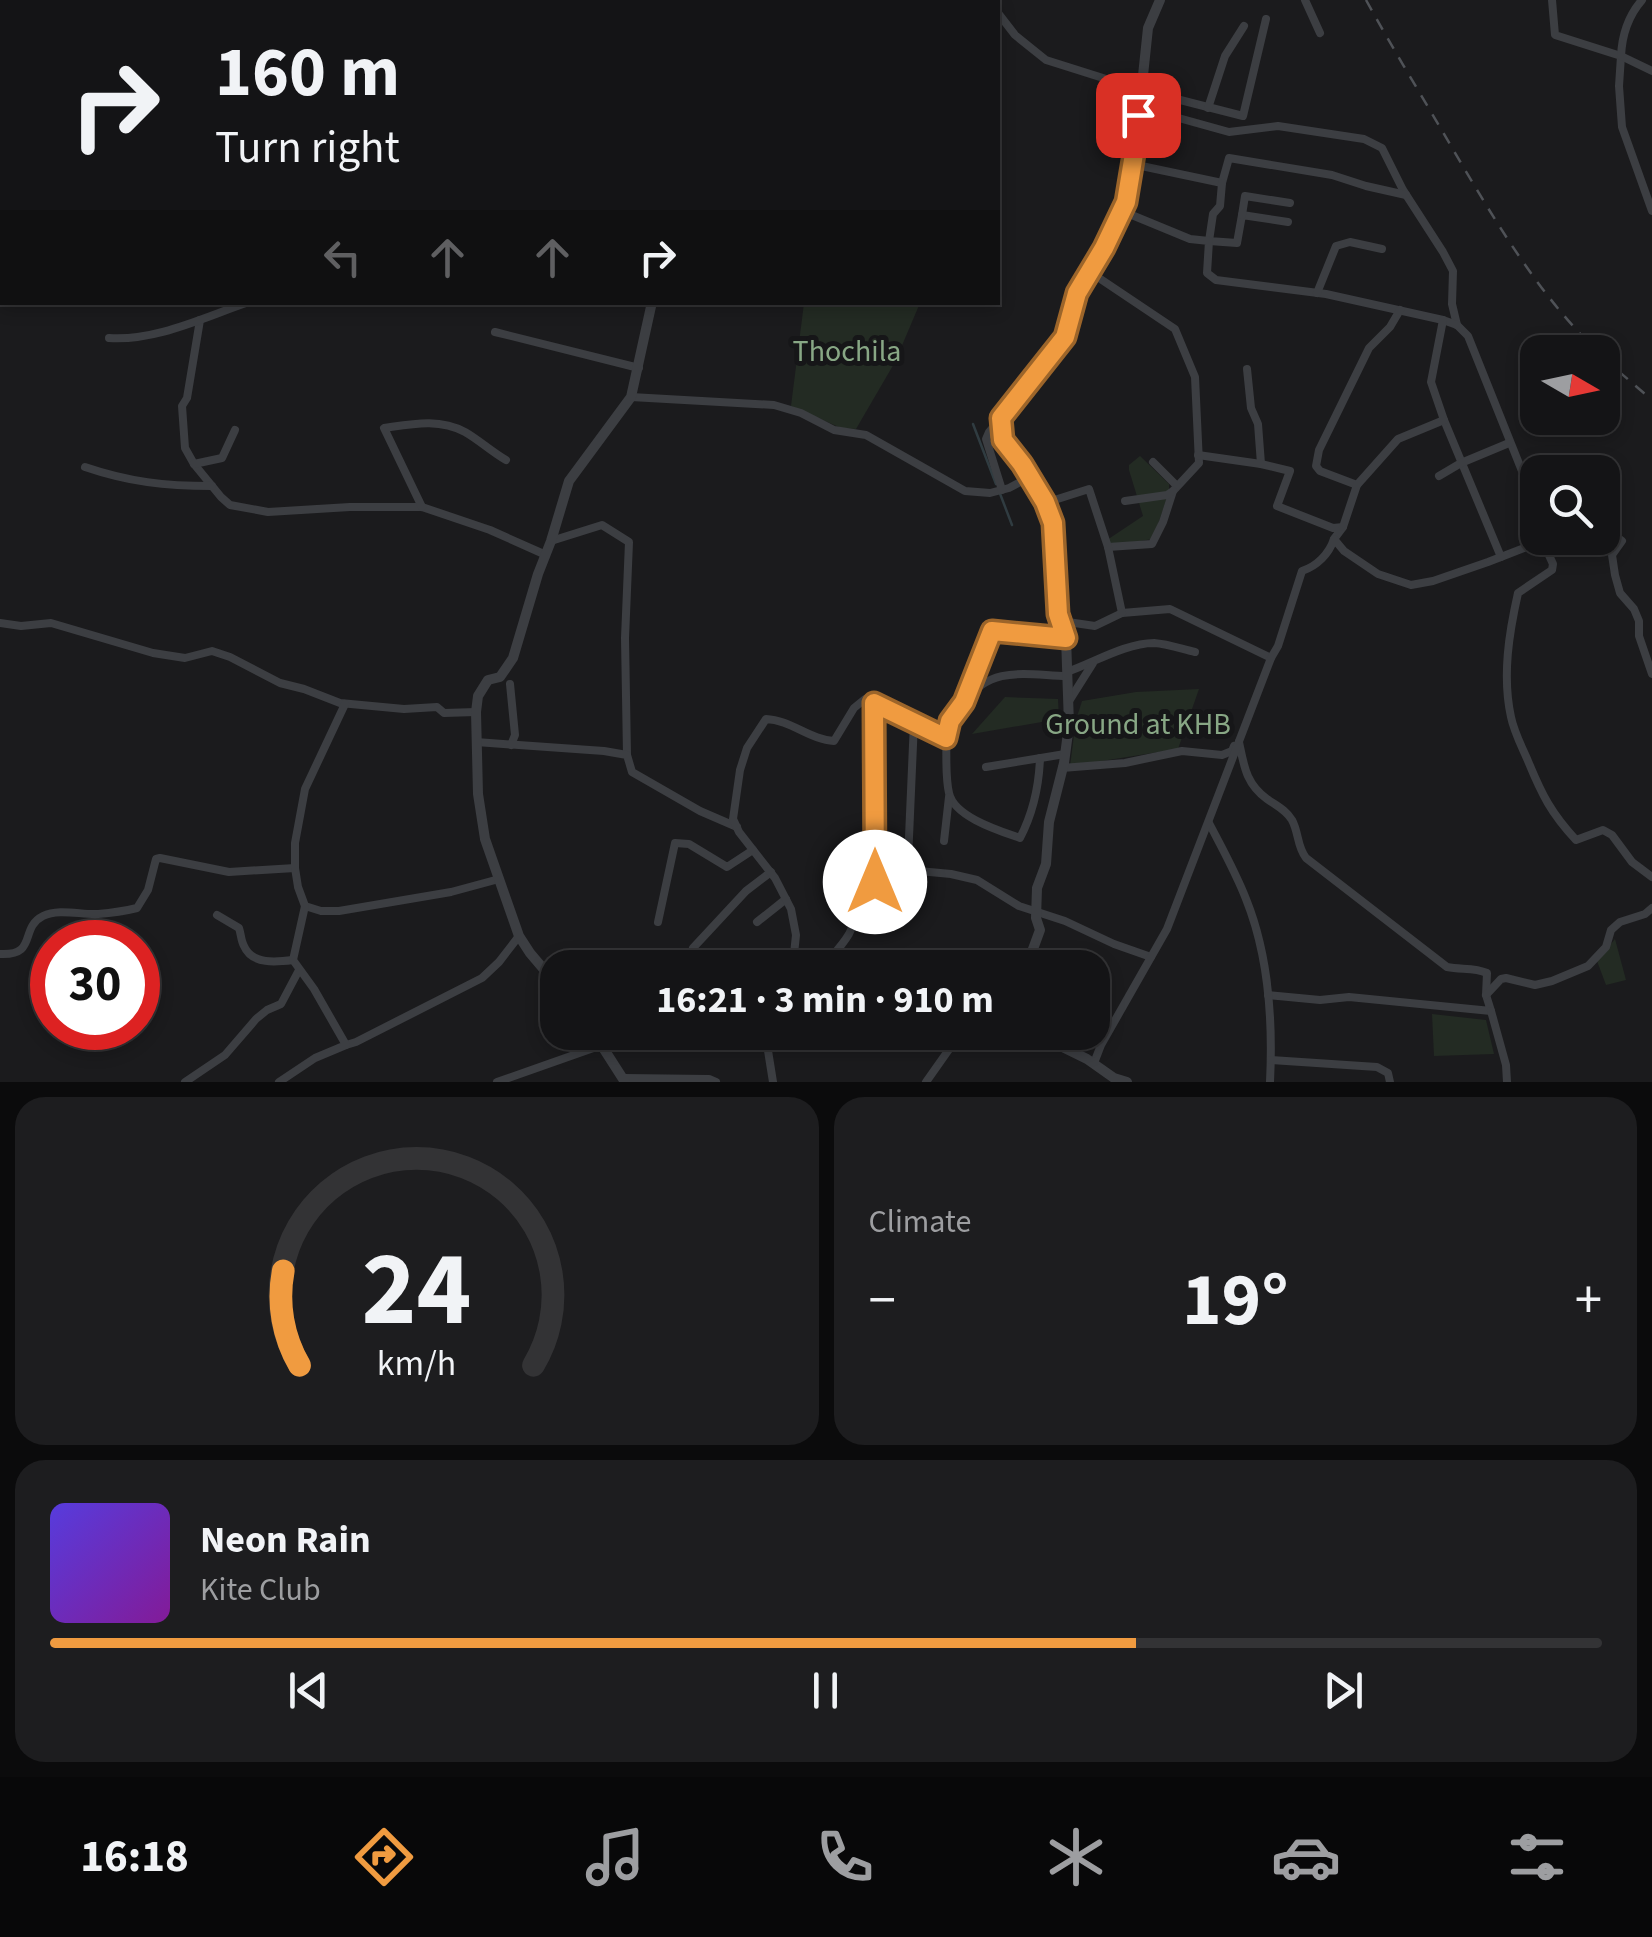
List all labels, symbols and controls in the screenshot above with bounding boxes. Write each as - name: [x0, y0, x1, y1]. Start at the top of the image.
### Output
- text: 160 m: [215, 23, 400, 123]
- icon: right: [50, 40, 180, 170]
- pin: [1096, 73, 1181, 158]
- icon: arrive: [1111, 88, 1166, 143]
- text: Turn right: [215, 116, 400, 180]
- icon: left: [315, 230, 370, 285]
- icon: ahead: [420, 230, 475, 285]
- icon: ahead: [525, 230, 580, 285]
- icon: right: [630, 230, 685, 285]
- park label: Thochila: [793, 330, 901, 373]
- north arrow: [1520, 335, 1620, 435]
- map controls: [1520, 335, 1620, 555]
- button: search: [1520, 455, 1620, 555]
- park label: Ground at KHB: [1045, 703, 1231, 746]
- position arrow: [823, 830, 927, 934]
- speed limit sign: 30: [30, 920, 160, 1050]
- text: 16:21 · 3 min · 910 m: [656, 973, 994, 1027]
- text: Climate: [869, 1199, 971, 1245]
- text: 24: [362, 1217, 472, 1365]
- text: 19°: [1182, 1247, 1289, 1354]
- text: −: [869, 1262, 896, 1340]
- text: +: [1575, 1262, 1602, 1340]
- text: km/h: [377, 1338, 456, 1389]
- text: Neon Rain: [200, 1513, 371, 1567]
- text: Kite Club: [200, 1567, 321, 1613]
- icon: previous: [281, 1663, 336, 1718]
- icon: pause: [798, 1663, 853, 1718]
- icon: next: [1316, 1663, 1371, 1718]
- icon: directions: [349, 1822, 419, 1892]
- icon: music: [580, 1822, 650, 1892]
- icon: phone: [810, 1822, 880, 1892]
- icon: climate: [1041, 1822, 1111, 1892]
- icon: car: [1271, 1822, 1341, 1892]
- icon: filters: [1502, 1822, 1572, 1892]
- text: 16:18: [80, 1825, 189, 1889]

